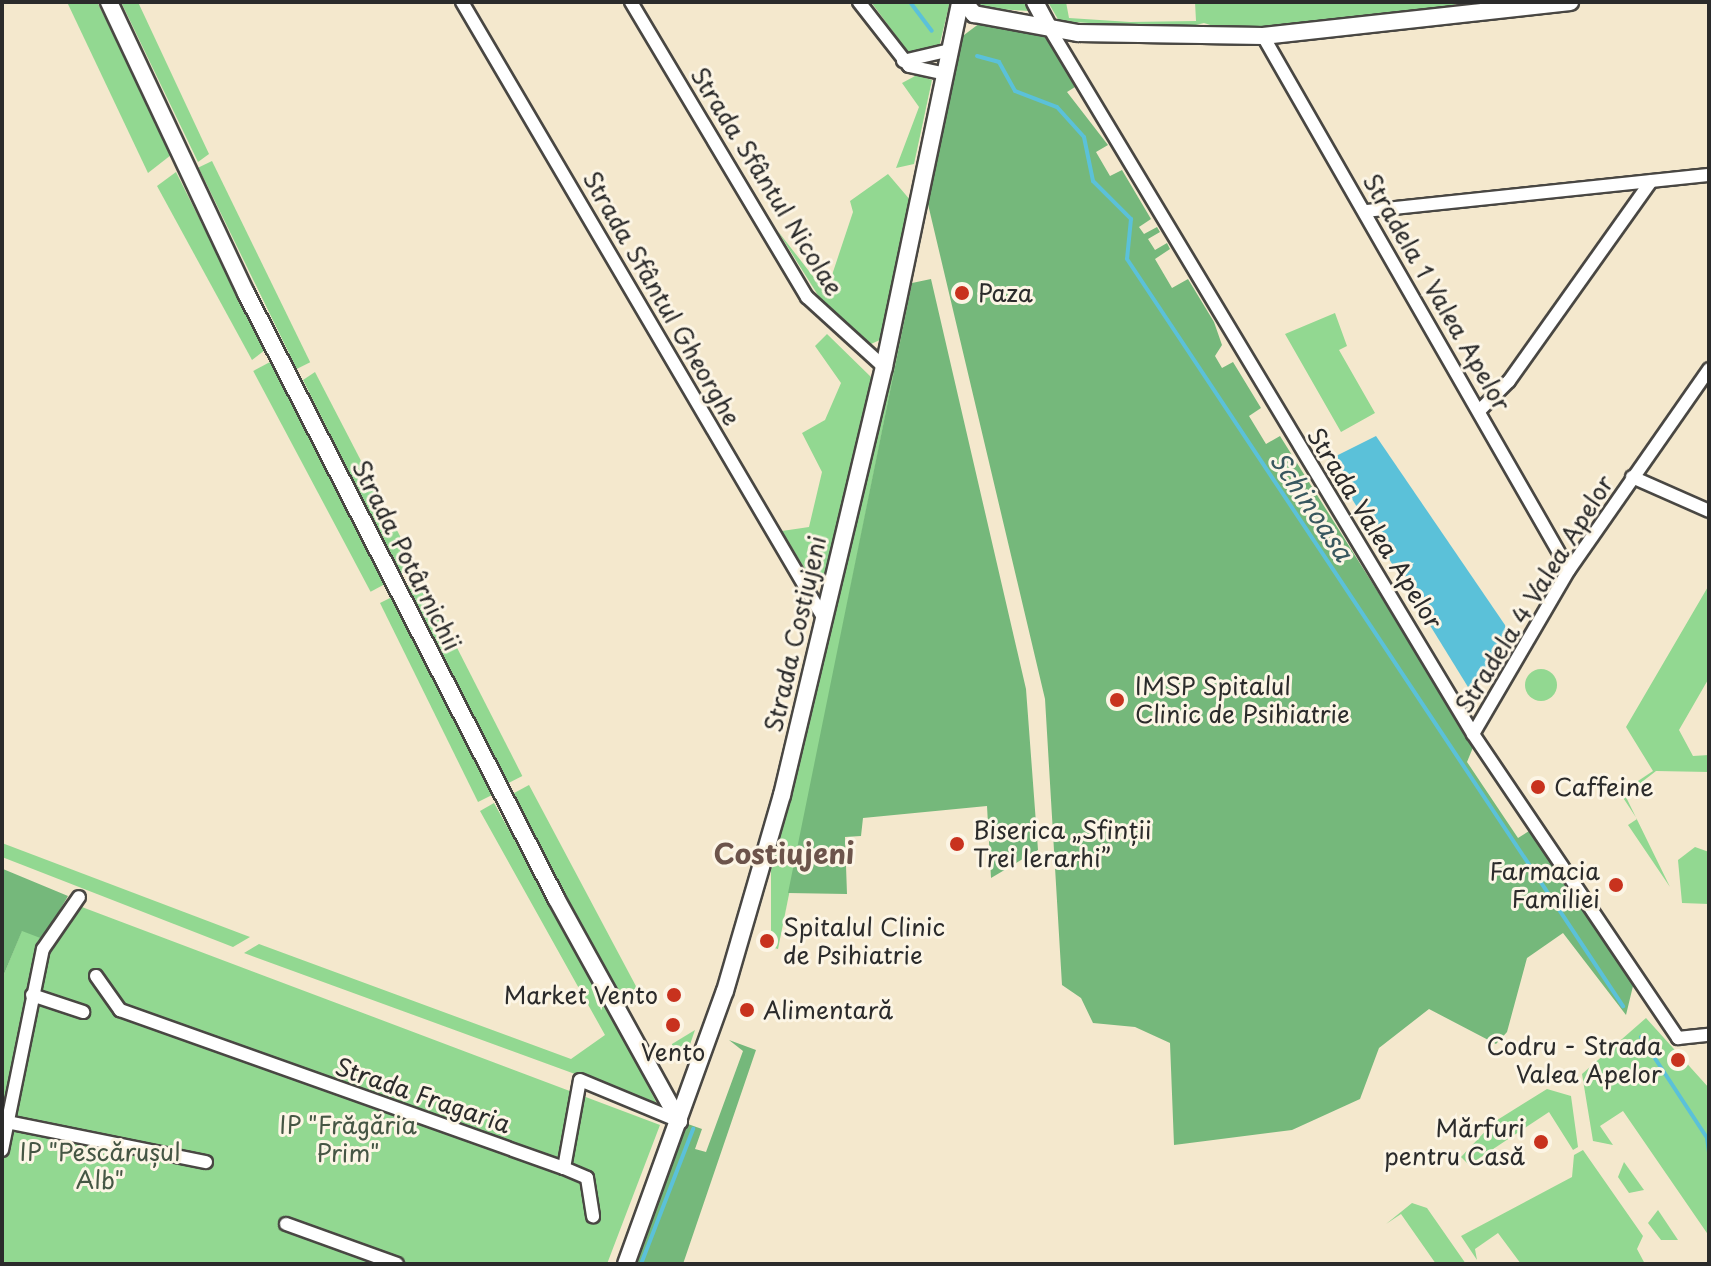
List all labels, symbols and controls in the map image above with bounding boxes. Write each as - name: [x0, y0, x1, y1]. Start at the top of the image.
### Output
- street label: Strada Sfântul Nicolae: [685, 61, 849, 301]
- street label: Strada Sfântul Gheorghe: [577, 166, 747, 430]
- street label: Stradela 1 Valea Apelor: [1357, 167, 1517, 417]
- place label: Paza: [978, 279, 1033, 307]
- marker: Paza: [953, 284, 971, 302]
- street label: Strada Valea Apelor: [1301, 421, 1449, 635]
- water label: Schinoasa: [1264, 446, 1360, 566]
- street label: Strada Potârnichii: [346, 455, 468, 655]
- street label: Stradela 4 Valea Apelor: [1449, 469, 1619, 719]
- street label: Strada Costiujeni: [759, 534, 831, 734]
- place label: IMSP Spitalul Clinic de Psihiatrie: [1135, 672, 1349, 728]
- marker: IMSP Spitalul Clinic de Psihiatrie: [1106, 689, 1128, 711]
- place label: Caffeine: [1554, 773, 1654, 801]
- marker: Caffeine: [1529, 778, 1547, 796]
- place label: Biserica „Sfinții Trei Ierarhi”: [973, 816, 1152, 872]
- marker: Biserica „Sfinții Trei Ierarhi”: [948, 835, 966, 853]
- district label: Costiujeni: [714, 836, 854, 870]
- place label: Farmacia Familiei: [1489, 857, 1600, 913]
- marker: Farmacia Familiei: [1607, 876, 1625, 894]
- place label: Spitalul Clinic de Psihiatrie: [783, 913, 944, 969]
- marker: Spitalul Clinic de Psihiatrie: [758, 932, 776, 950]
- place label: Market Vento: [501, 981, 658, 1009]
- marker: Market Vento: [665, 986, 683, 1004]
- place label: Alimentară: [763, 996, 893, 1024]
- marker: Alimentară: [738, 1001, 756, 1019]
- marker: Vento: [664, 1016, 682, 1034]
- place label: Codru - Strada Valea Apelor: [1487, 1032, 1662, 1088]
- place label: Vento: [641, 1038, 705, 1066]
- street label: Strada Fragaria: [331, 1051, 515, 1139]
- marker: Codru - Strada Valea Apelor: [1669, 1051, 1687, 1069]
- park label: IP "Frăgăria Prim": [279, 1111, 417, 1167]
- place label: Mărfuri pentru Casă: [1382, 1114, 1525, 1170]
- marker: Mărfuri pentru Casă: [1532, 1133, 1550, 1151]
- park label: IP "Pescărușul Alb": [19, 1138, 181, 1194]

